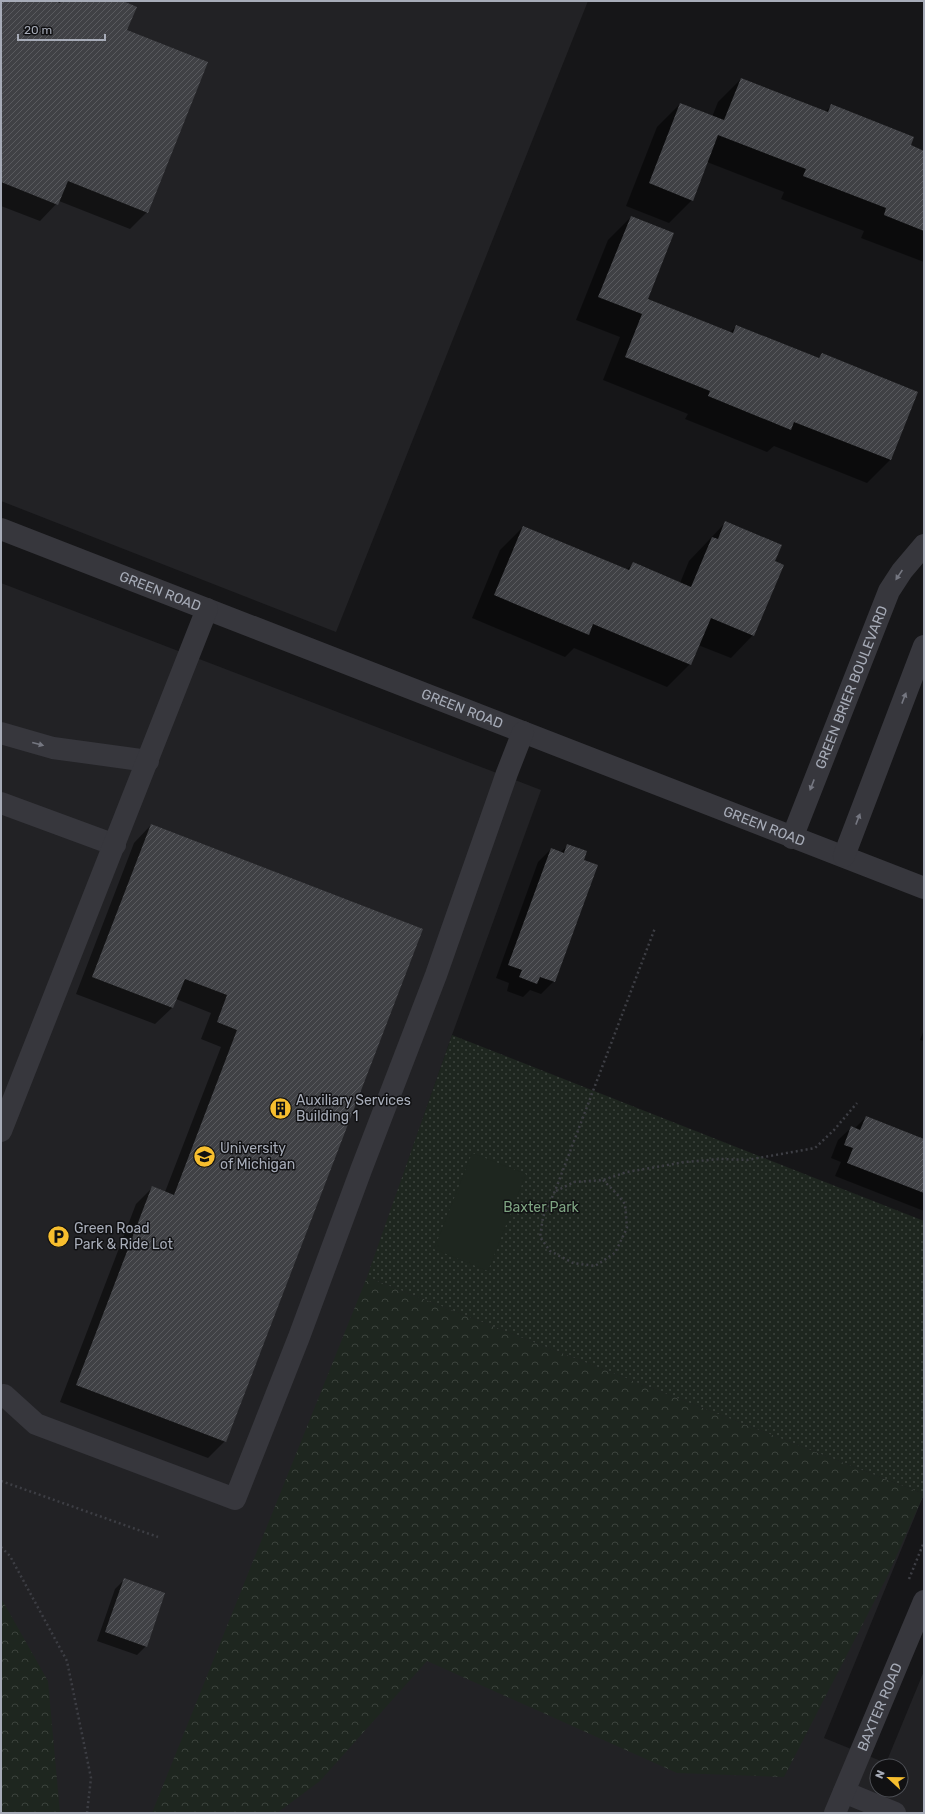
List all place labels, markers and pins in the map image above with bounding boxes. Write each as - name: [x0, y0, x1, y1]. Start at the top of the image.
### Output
- place label: Auxiliary Services Building 1: [296, 1092, 411, 1125]
- building icon: Auxiliary Services Building 1: [267, 1095, 293, 1121]
- place label: University of Michigan: [220, 1140, 295, 1173]
- school or university icon: University of Michigan: [192, 1143, 218, 1169]
- place label: Green Road Park & Ride Lot: [74, 1220, 173, 1253]
- parking icon: Green Road Park & Ride Lot: [46, 1223, 72, 1249]

